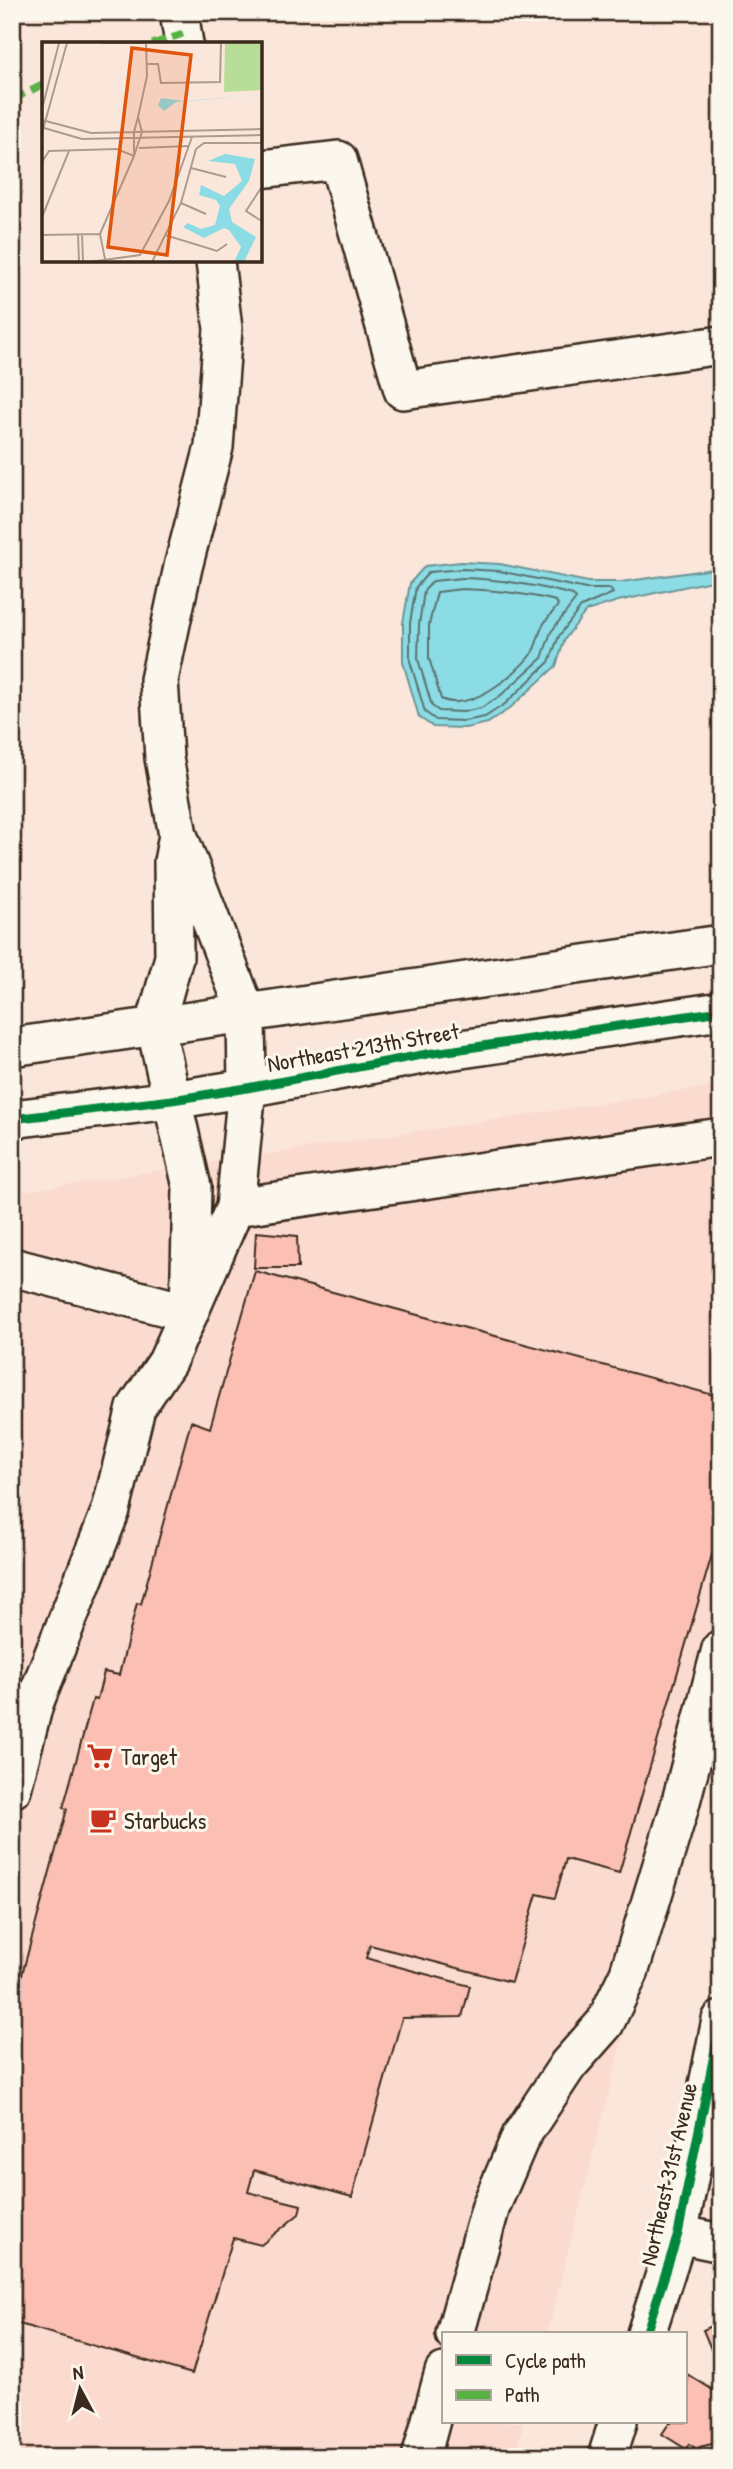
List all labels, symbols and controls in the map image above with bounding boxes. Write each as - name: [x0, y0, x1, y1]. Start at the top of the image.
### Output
- inset map: [42, 42, 262, 262]
- street label: Northeast 213th Street: [265, 1015, 462, 1079]
- supermarket icon: Target: [85, 1741, 115, 1771]
- place label: Target: [121, 1741, 178, 1772]
- cafe icon: Starbucks: [88, 1805, 118, 1835]
- place label: Starbucks: [124, 1805, 206, 1836]
- street label: Northeast 31st Avenue: [632, 2079, 704, 2269]
- legend: [442, 2332, 688, 2424]
- text: Cycle path: [505, 2346, 586, 2375]
- north arrow: [46, 2354, 116, 2424]
- text: N: [71, 2359, 85, 2386]
- text: Path: [505, 2380, 540, 2409]

